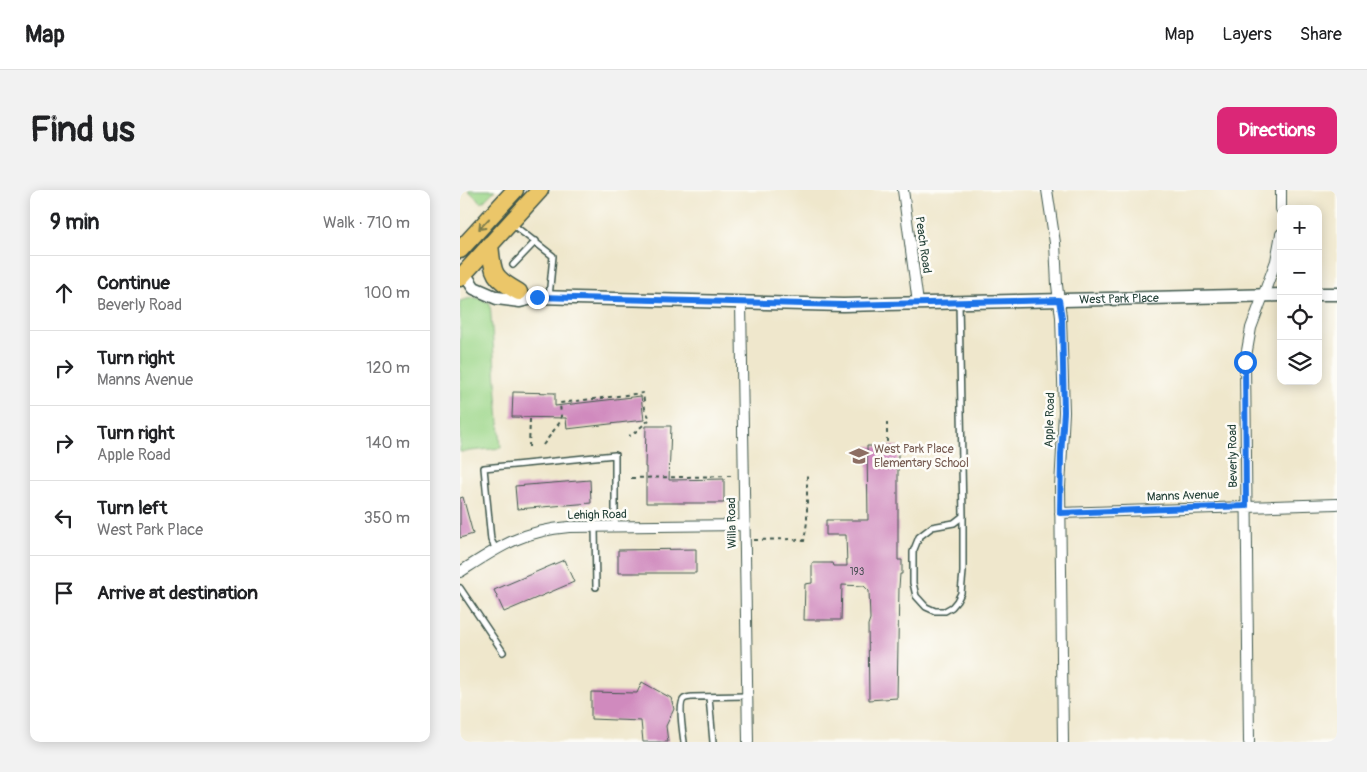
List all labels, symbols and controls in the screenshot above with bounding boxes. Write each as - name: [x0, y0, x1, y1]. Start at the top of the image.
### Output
- text: Map: [25, 20, 65, 49]
- text: Map: [1165, 23, 1194, 46]
- text: Layers: [1222, 23, 1272, 46]
- text: Share: [1300, 23, 1342, 46]
- button: Directions: [1217, 107, 1337, 154]
- text: Find us: [30, 108, 135, 152]
- map controls: [1277, 205, 1322, 385]
- button: +: [1277, 205, 1322, 250]
- text: 9 min: [50, 209, 99, 236]
- text: Walk · 710 m: [323, 213, 410, 233]
- street label: Peach Road: [912, 216, 934, 275]
- one-way arrow: [478, 217, 490, 230]
- button: −: [1277, 250, 1322, 295]
- text: Continue: [97, 271, 170, 295]
- icon: ahead: [50, 279, 78, 307]
- text: 100 m: [364, 283, 410, 303]
- route end: [526, 286, 549, 309]
- street label: West Park Place: [1079, 290, 1159, 307]
- text: Beverly Road: [97, 295, 182, 315]
- button: locate: [1277, 295, 1322, 340]
- button: layers: [1277, 340, 1322, 385]
- text: Turn right: [97, 346, 175, 370]
- route start: [1234, 351, 1257, 374]
- icon: right: [50, 354, 78, 382]
- text: 120 m: [366, 358, 410, 378]
- text: Manns Avenue: [97, 370, 193, 390]
- street label: Apple Road: [1042, 392, 1058, 448]
- text: Turn right: [97, 421, 175, 445]
- street label: Beverly Road: [1225, 424, 1241, 488]
- icon: right: [50, 429, 78, 457]
- text: 140 m: [366, 433, 410, 453]
- place label: West Park Place Elementary School: [874, 442, 969, 471]
- text: Apple Road: [97, 445, 171, 465]
- school or university icon: West Park Place Elementary School: [848, 445, 870, 467]
- street label: Manns Avenue: [1147, 487, 1219, 505]
- text: Turn left: [97, 496, 167, 520]
- street label: Willa Road: [724, 497, 740, 549]
- icon: left: [50, 504, 78, 532]
- street label: Lehigh Road: [567, 507, 627, 523]
- text: 350 m: [364, 508, 410, 528]
- text: West Park Place: [97, 520, 203, 540]
- house number: 193: [850, 566, 865, 578]
- icon: arrive: [50, 579, 78, 607]
- text: Arrive at destination: [97, 581, 258, 605]

